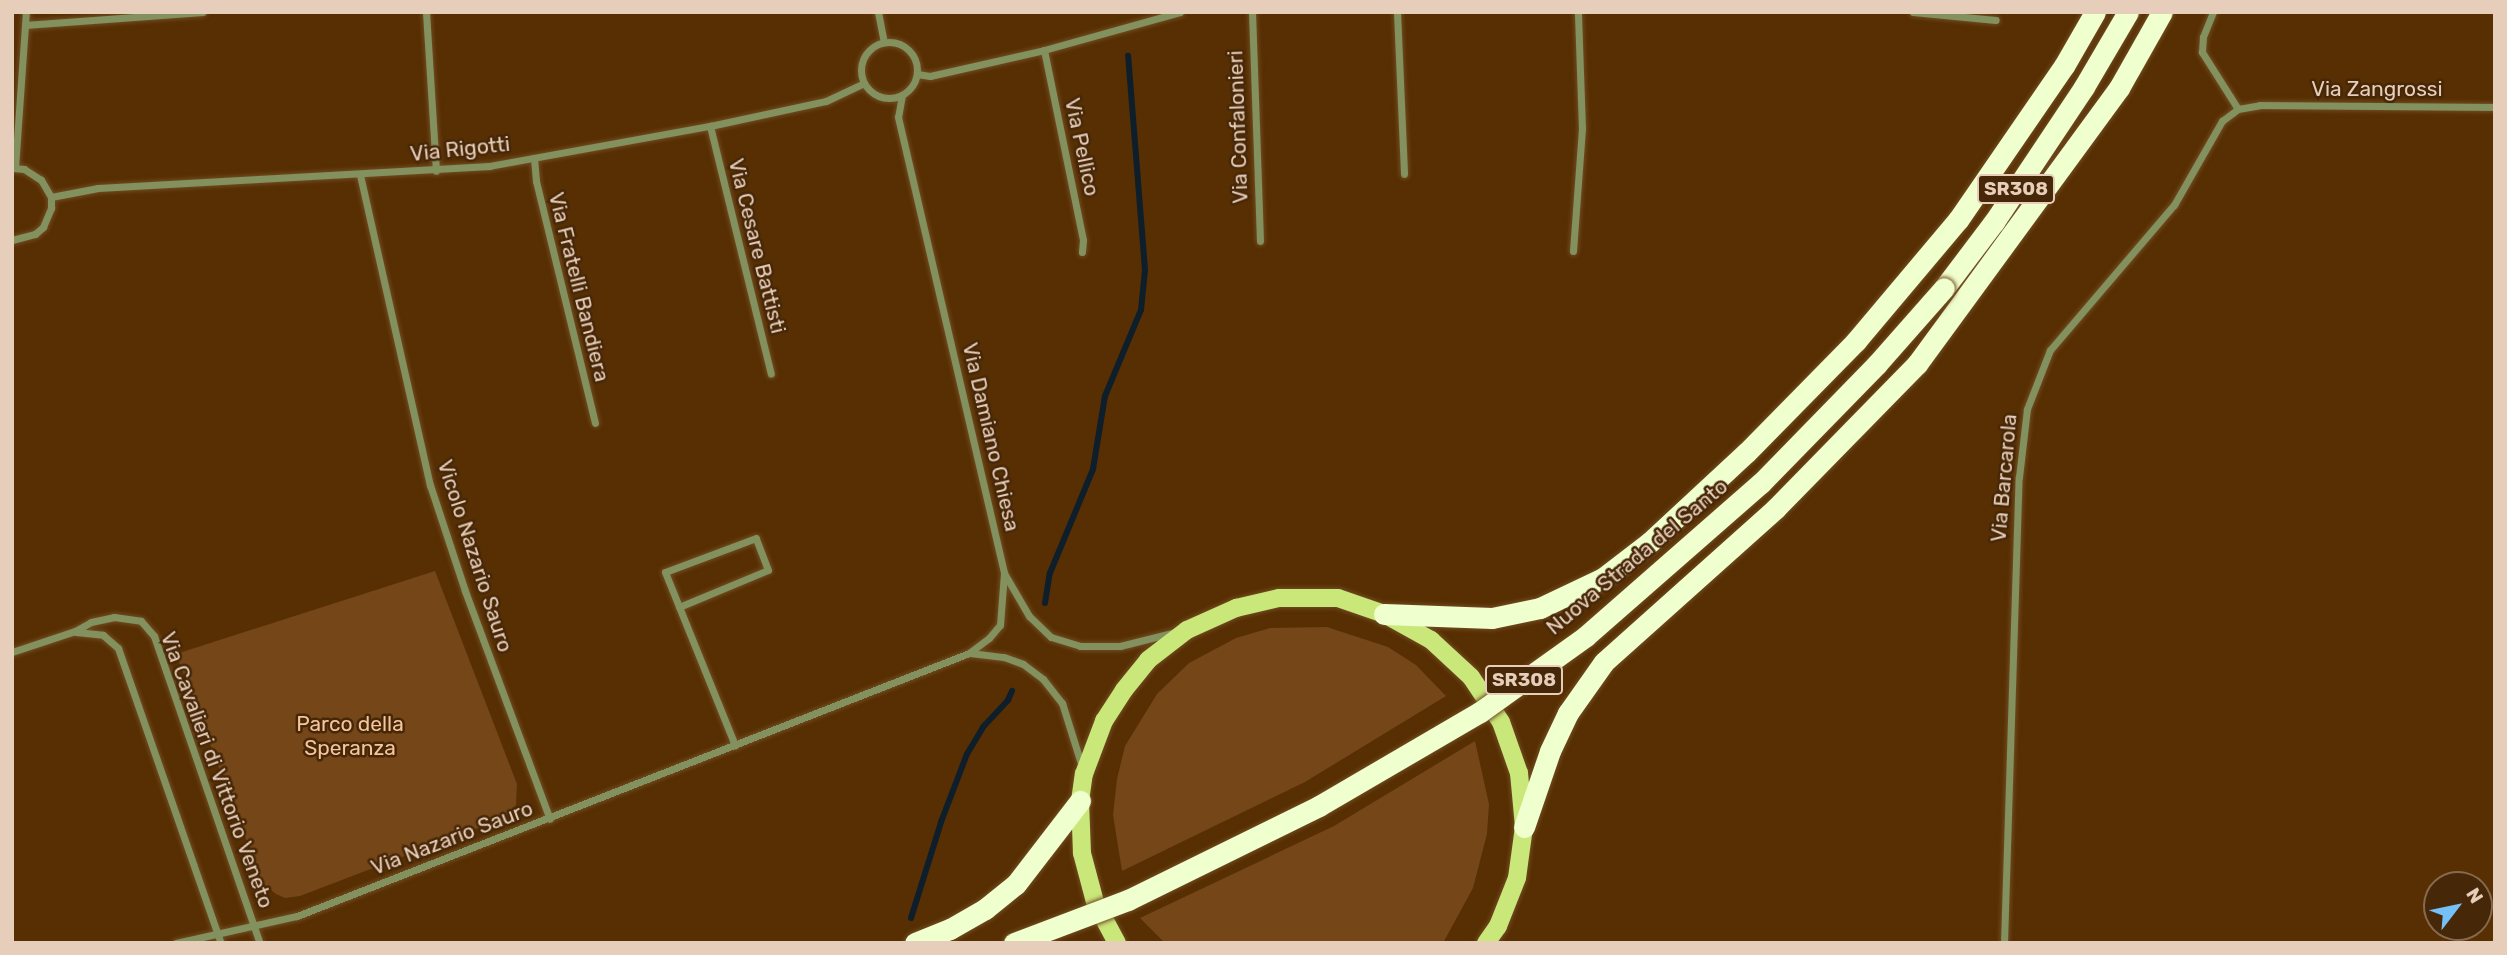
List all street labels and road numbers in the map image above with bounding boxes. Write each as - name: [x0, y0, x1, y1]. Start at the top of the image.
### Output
- street label: Via Confalonieri: [1223, 50, 1253, 204]
- street label: Via Zangrossi: [2311, 76, 2443, 102]
- street label: Via Pellico: [1059, 96, 1105, 198]
- street label: Via Rigotti: [409, 131, 511, 167]
- street label: Via Cesare Battisti: [723, 156, 791, 336]
- road number: SR308: [1976, 174, 2056, 204]
- street label: Via Fratelli Bandiera: [543, 190, 615, 384]
- street label: Via Damiano Chiesa: [957, 340, 1025, 534]
- street label: Via Barcarola: [1986, 413, 2022, 543]
- street label: Vicolo Nazario Sauro: [432, 457, 518, 655]
- street label: Nuova Strada del Santo: [1541, 474, 1733, 640]
- street label: Via Cavalieri di Vittorio Veneto: [155, 628, 279, 912]
- road number: SR308: [1484, 664, 1564, 695]
- street label: Via Nazario Sauro: [367, 796, 537, 880]

